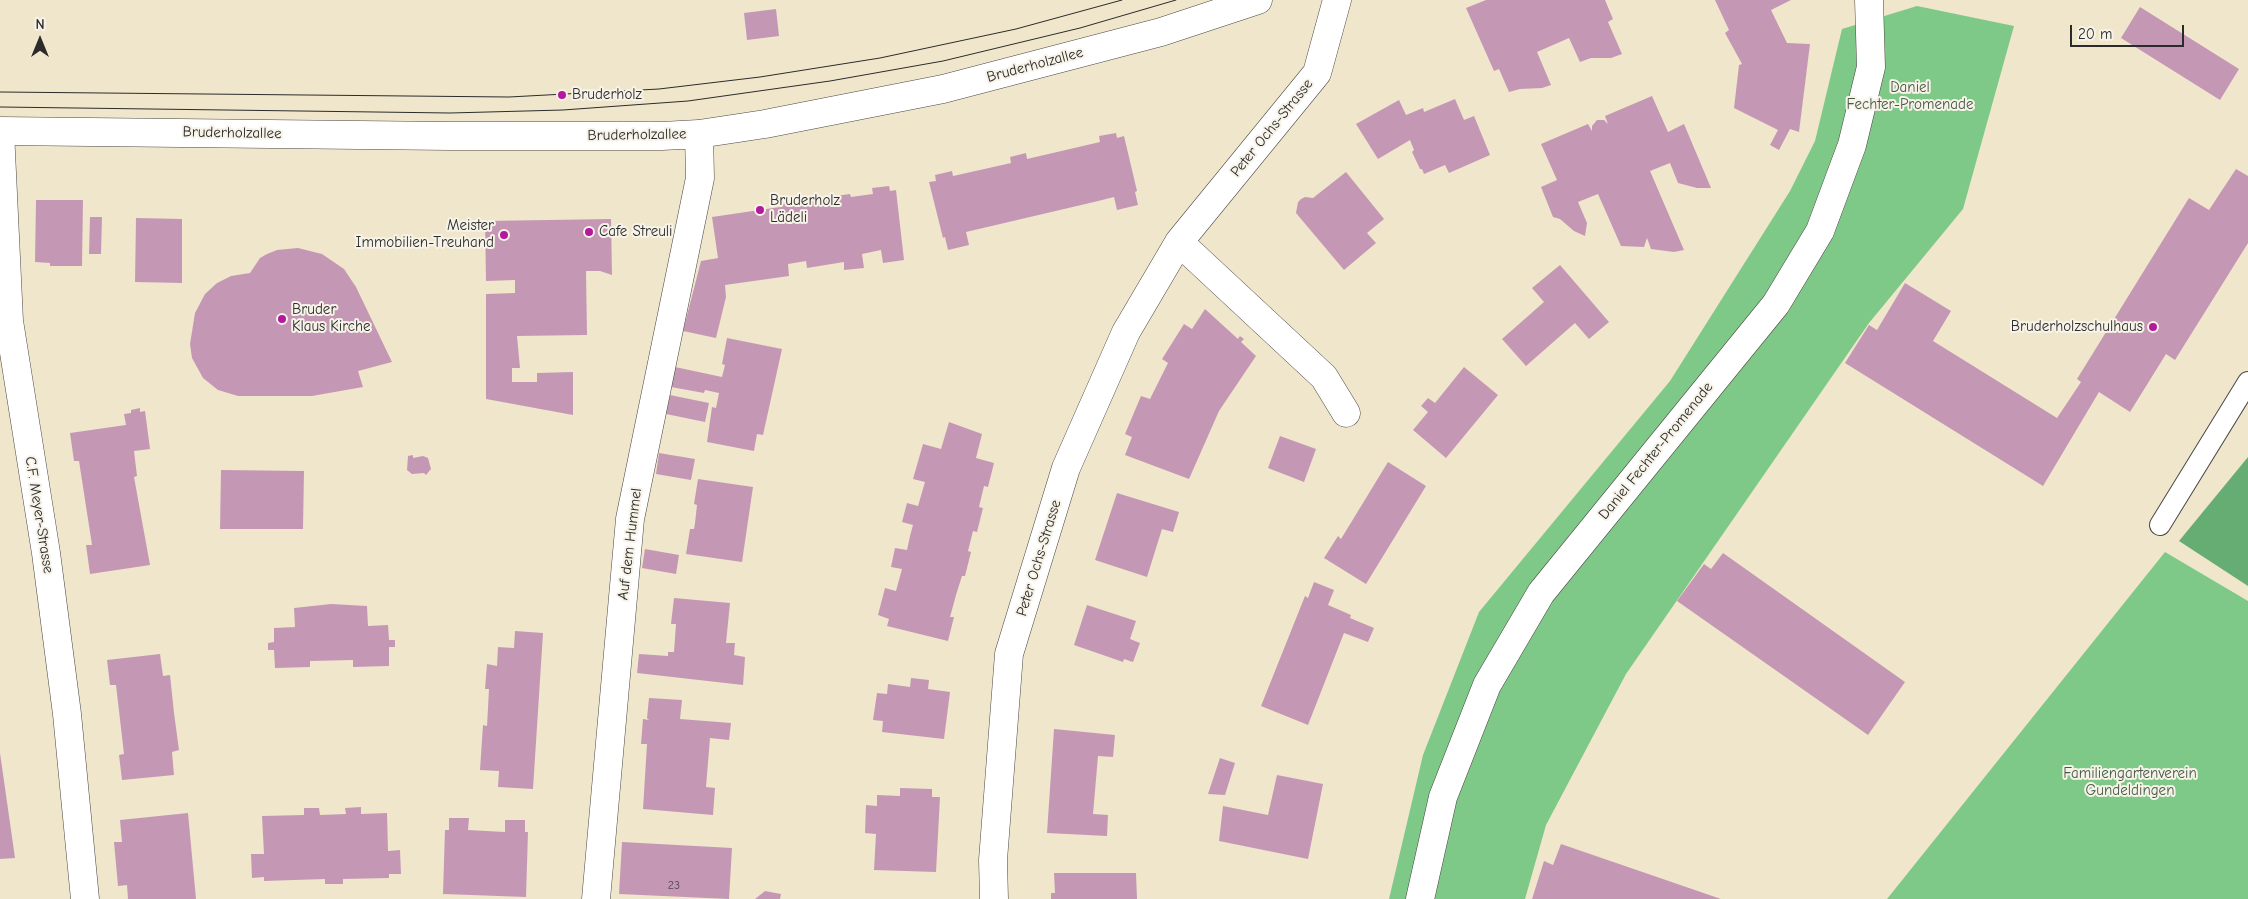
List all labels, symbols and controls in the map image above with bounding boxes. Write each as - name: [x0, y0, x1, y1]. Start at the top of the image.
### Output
- north arrow: [15, 15, 65, 65]
- scale bar: [2073, 15, 2187, 47]
- text: N: [35, 16, 45, 33]
- text: 20 m: [2078, 25, 2112, 43]
- street label: Bruderholzallee: [985, 43, 1085, 87]
- street label: Peter Ochs-Strasse: [1227, 75, 1317, 181]
- park label: Daniel Fechter-Promenade: [1847, 79, 1973, 114]
- place label: Bruderholz: [572, 86, 642, 104]
- marker: Bruderholz: [556, 89, 568, 101]
- street label: Bruderholzallee: [182, 123, 282, 143]
- street label: Bruderholzallee: [587, 125, 687, 145]
- place label: Bruderholz Lädeli: [770, 192, 840, 227]
- marker: Bruderholz Lädeli: [754, 204, 766, 216]
- place label: Meister Immobilien-Treuhand: [356, 217, 494, 252]
- place label: Cafe Streuli: [599, 223, 672, 241]
- marker: Cafe Streuli: [583, 226, 595, 238]
- marker: Meister Immobilien-Treuhand: [498, 229, 510, 241]
- place label: Bruder Klaus Kirche: [292, 301, 370, 336]
- marker: Bruder Klaus Kirche: [276, 313, 288, 325]
- place label: Bruderholzschulhaus: [2011, 318, 2143, 336]
- marker: Bruderholzschulhaus: [2147, 321, 2159, 333]
- street label: Daniel Fechter-Promenade: [1595, 379, 1717, 523]
- street label: C.F. Meyer-Strasse: [21, 455, 57, 575]
- street label: Auf dem Hummel: [614, 487, 646, 601]
- street label: Peter Ochs-Strasse: [1013, 498, 1065, 618]
- park label: Familiengartenverein Gundeldingen: [2063, 765, 2197, 800]
- house number: 23: [668, 879, 680, 893]

